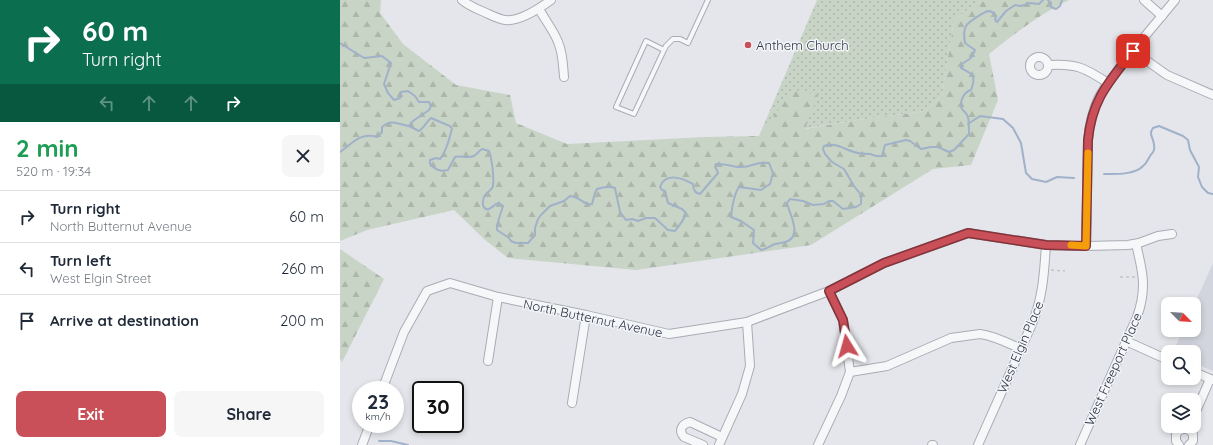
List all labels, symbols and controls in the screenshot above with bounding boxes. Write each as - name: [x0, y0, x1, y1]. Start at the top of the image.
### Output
- text: 60 m: [82, 13, 148, 48]
- icon: right: [16, 16, 68, 68]
- pin: [1116, 34, 1150, 68]
- place label: Anthem Church: [756, 37, 849, 53]
- marker: Anthem Church: [743, 40, 753, 50]
- icon: arrive: [1122, 40, 1144, 62]
- text: Turn right: [82, 48, 162, 71]
- icon: left: [96, 92, 118, 114]
- icon: ahead: [138, 92, 160, 114]
- icon: ahead: [180, 92, 202, 114]
- icon: right: [222, 92, 244, 114]
- text: 2 min: [16, 133, 78, 163]
- button: close: [282, 135, 324, 177]
- text: 520 m · 19:34: [16, 163, 91, 179]
- text: Turn right: [50, 199, 121, 218]
- icon: right: [16, 206, 38, 228]
- text: 60 m: [289, 207, 324, 226]
- text: North Butternut Avenue: [50, 218, 192, 234]
- text: Turn left: [50, 251, 112, 270]
- icon: left: [16, 258, 38, 280]
- text: 260 m: [281, 259, 324, 278]
- text: West Elgin Street: [50, 270, 152, 286]
- street label: North Butternut Avenue: [522, 295, 664, 341]
- north arrow: [1161, 297, 1201, 337]
- map controls: [1161, 297, 1201, 433]
- street label: West Elgin Place: [993, 298, 1047, 396]
- icon: arrive: [16, 310, 38, 332]
- street label: West Freeport Place: [1081, 310, 1145, 428]
- text: Arrive at destination: [50, 311, 199, 330]
- text: 200 m: [280, 311, 324, 330]
- position arrow: [826, 325, 868, 367]
- button: search: [1161, 345, 1201, 385]
- speed limit sign: 30: [412, 381, 464, 433]
- text: 23: [367, 389, 389, 414]
- button: Exit: [16, 391, 166, 437]
- button: Share: [174, 391, 324, 437]
- button: layers: [1161, 393, 1201, 433]
- text: km/h: [365, 410, 391, 423]

